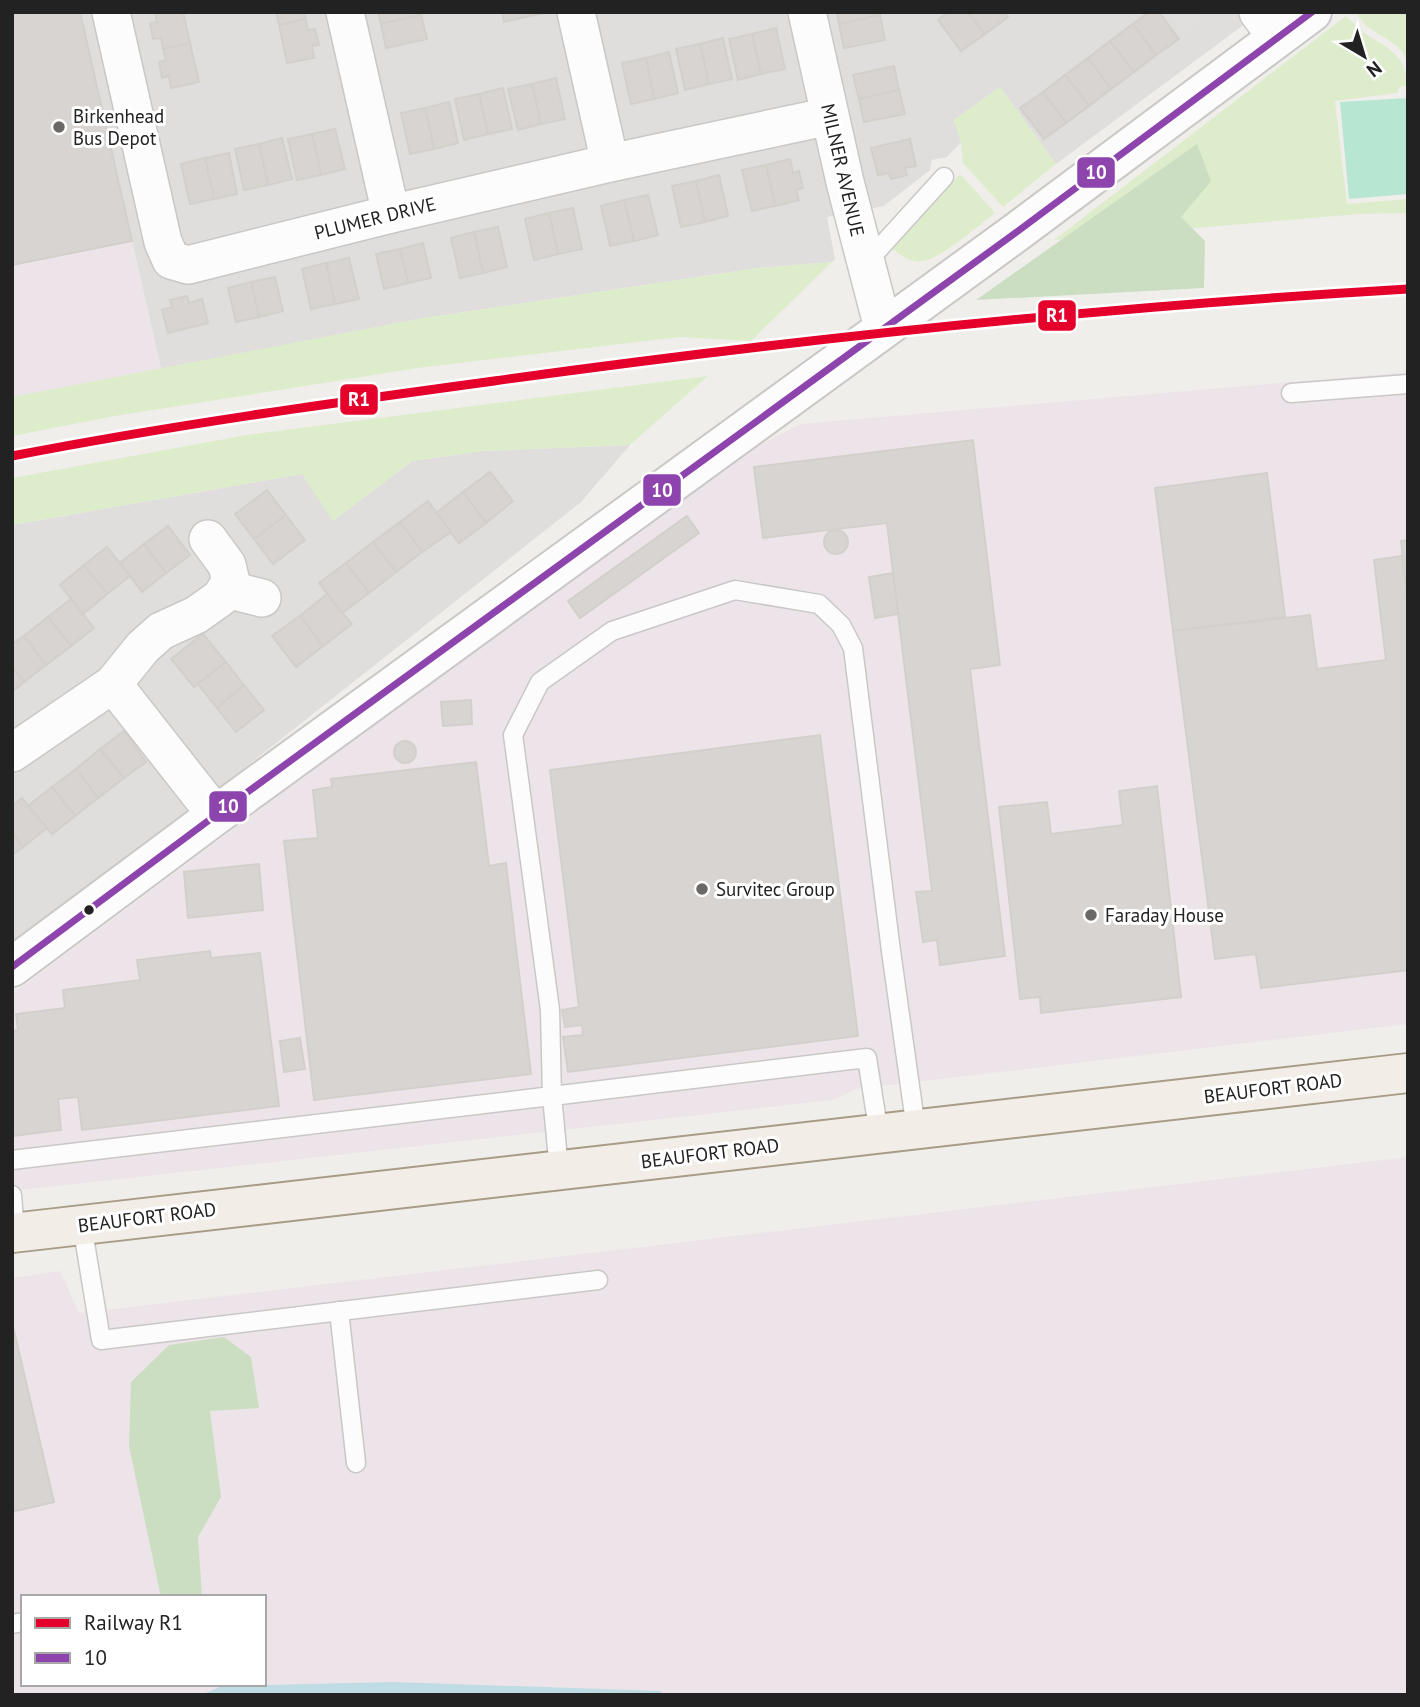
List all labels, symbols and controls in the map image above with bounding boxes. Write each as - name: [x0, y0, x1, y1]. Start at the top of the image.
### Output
- north arrow: [1329, 21, 1399, 91]
- text: N: [1362, 56, 1387, 83]
- street label: MILNER AVENUE: [816, 101, 870, 239]
- place label: Birkenhead Bus Depot: [73, 104, 164, 150]
- marker: Birkenhead Bus Depot: [51, 119, 67, 135]
- line badge: 10: [1076, 156, 1116, 189]
- text: 10: [1085, 160, 1107, 184]
- street label: PLUMER DRIVE: [312, 191, 438, 245]
- line badge: R1: [1037, 299, 1077, 332]
- text: R1: [1046, 303, 1068, 327]
- line badge: R1: [339, 383, 379, 416]
- text: R1: [348, 387, 370, 411]
- line badge: 10: [642, 473, 682, 507]
- text: 10: [651, 478, 673, 502]
- line badge: 10: [208, 790, 248, 823]
- text: 10: [217, 794, 239, 818]
- place label: Survitec Group: [716, 877, 835, 901]
- marker: Survitec Group: [694, 881, 710, 897]
- unlabelled marker: [82, 903, 96, 917]
- place label: Faraday House: [1105, 903, 1224, 927]
- marker: Faraday House: [1083, 907, 1099, 923]
- street label: BEAUFORT ROAD: [1202, 1068, 1344, 1108]
- street label: BEAUFORT ROAD: [639, 1133, 781, 1173]
- street label: BEAUFORT ROAD: [76, 1197, 218, 1237]
- legend: [21, 1595, 266, 1686]
- text: Railway R1: [84, 1609, 183, 1636]
- text: 10: [84, 1644, 107, 1671]

